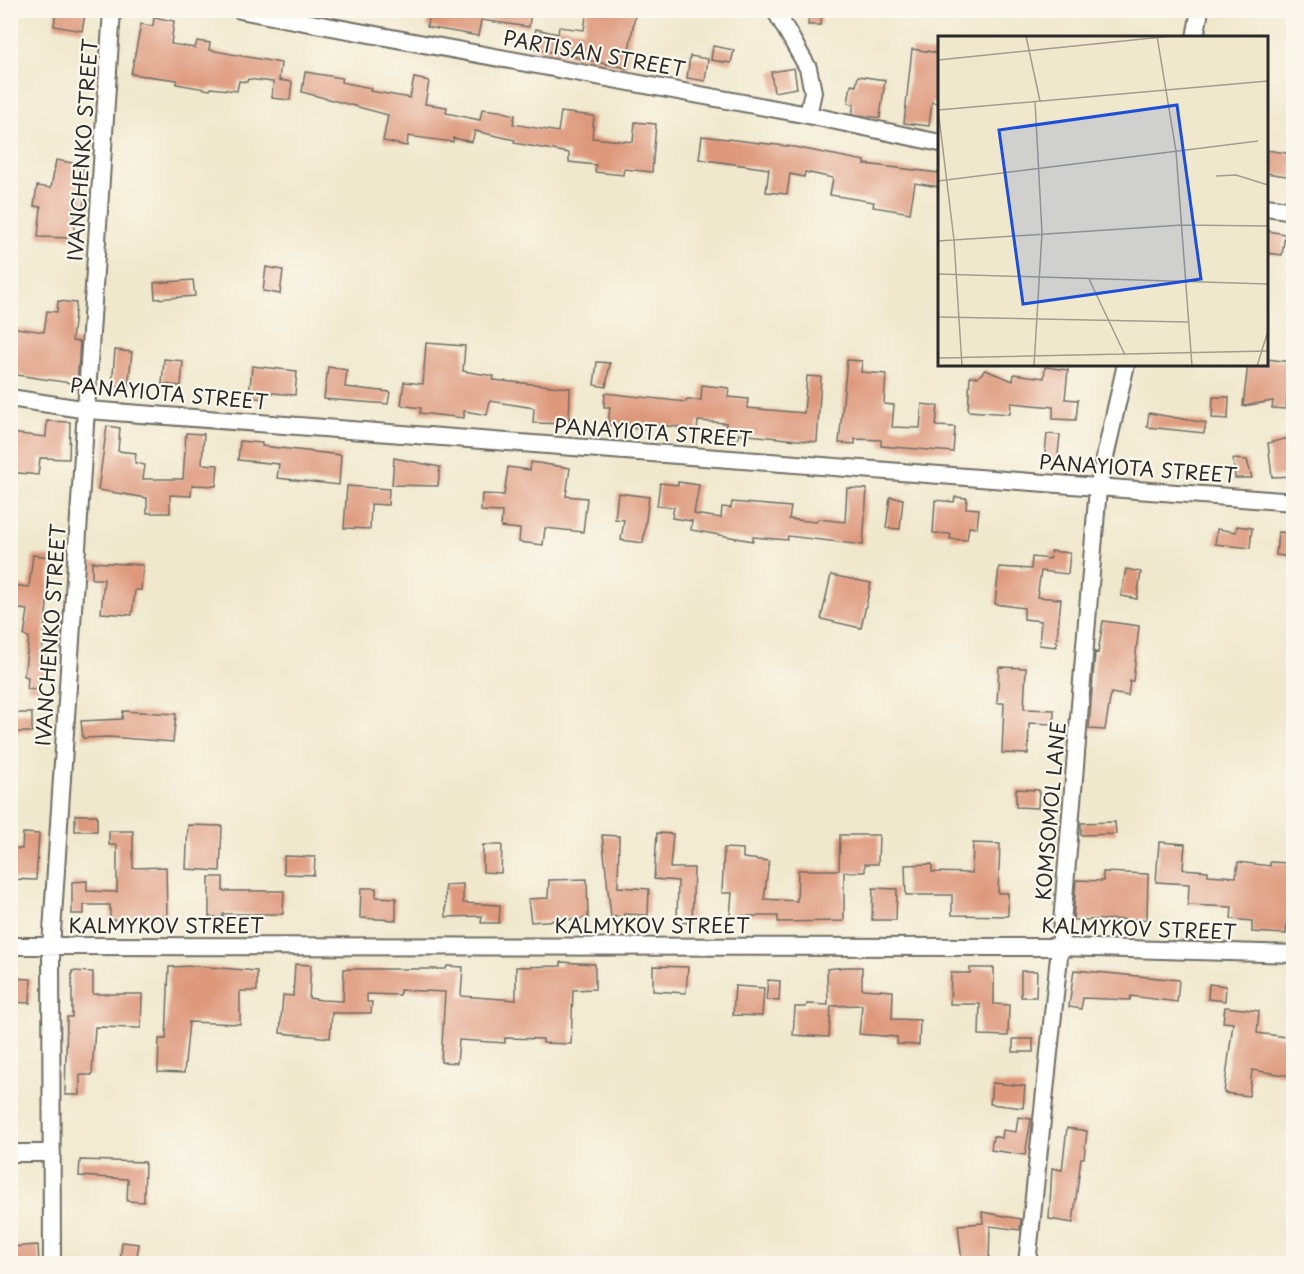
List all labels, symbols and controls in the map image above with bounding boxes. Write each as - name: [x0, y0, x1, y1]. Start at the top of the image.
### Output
- street label: PARTISAN STREET: [501, 22, 688, 84]
- inset map: [938, 36, 1268, 366]
- street label: IVANCHENKO STREET: [59, 37, 105, 262]
- street label: PANAYIOTA STREET: [69, 369, 270, 417]
- street label: PANAYIOTA STREET: [553, 410, 753, 454]
- street label: PANAYIOTA STREET: [1038, 446, 1238, 490]
- street label: IVANCHENKO STREET: [27, 522, 73, 747]
- street label: KOMSOMOL LANE: [1027, 720, 1073, 902]
- street label: KALMYKOV STREET: [68, 910, 264, 940]
- street label: KALMYKOV STREET: [554, 910, 750, 940]
- street label: KALMYKOV STREET: [1041, 910, 1237, 946]

